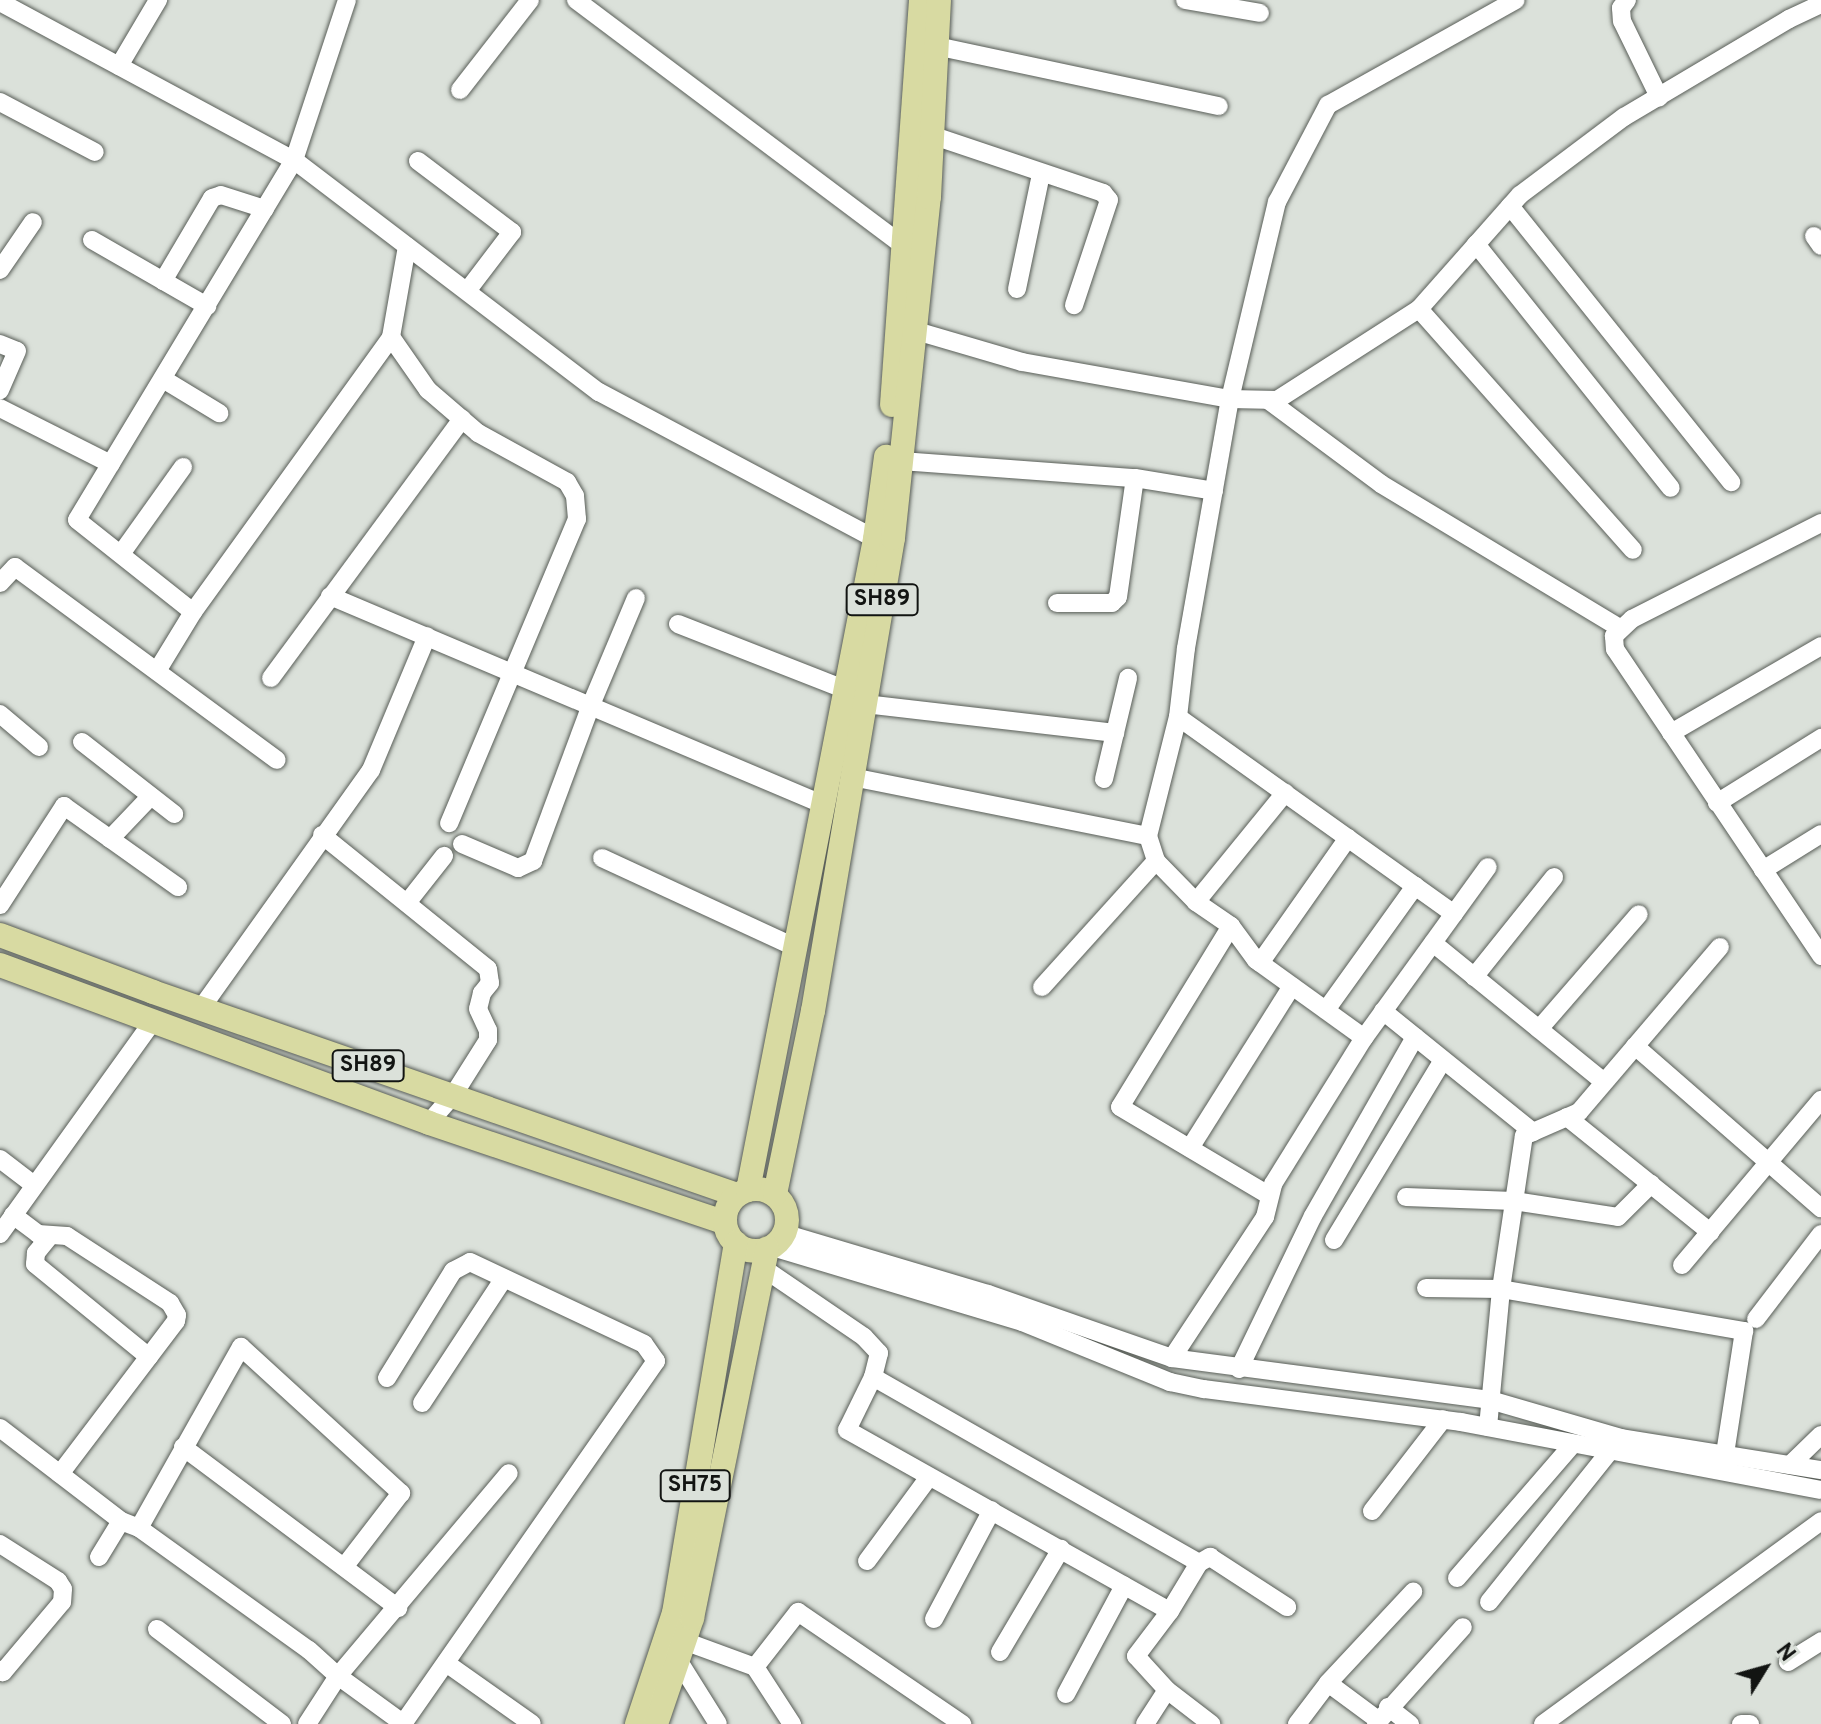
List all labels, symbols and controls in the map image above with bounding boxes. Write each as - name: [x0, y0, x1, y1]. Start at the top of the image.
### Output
- road number: SH89: [844, 582, 920, 618]
- road number: SH89: [330, 1048, 406, 1084]
- road number: SH75: [659, 1468, 731, 1504]
- north arrow: [1725, 1628, 1805, 1708]
- text: N: [1769, 1639, 1800, 1668]

